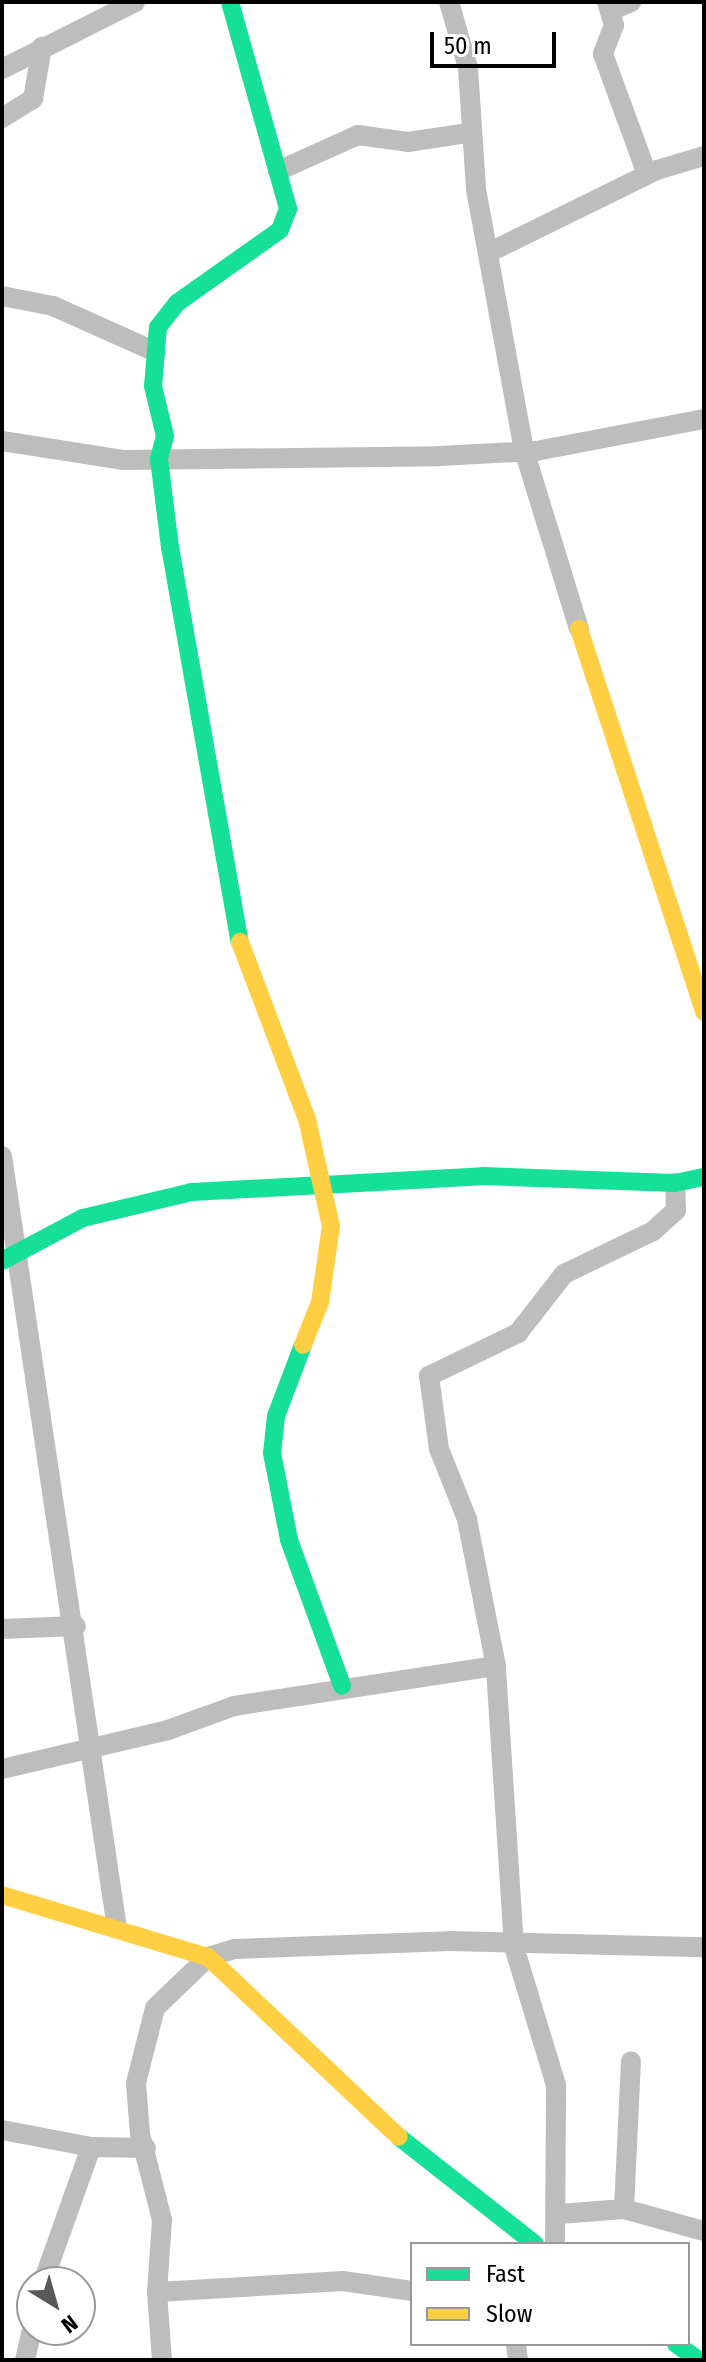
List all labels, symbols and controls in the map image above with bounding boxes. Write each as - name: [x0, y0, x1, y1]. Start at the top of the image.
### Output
- scale bar: [434, 16, 560, 66]
- text: 50 m: [444, 32, 492, 60]
- legend: [410, 2242, 690, 2346]
- text: Fast: [486, 2260, 525, 2288]
- north arrow: [16, 2266, 96, 2346]
- text: Slow: [486, 2300, 532, 2328]
- text: N: [56, 2309, 83, 2339]

